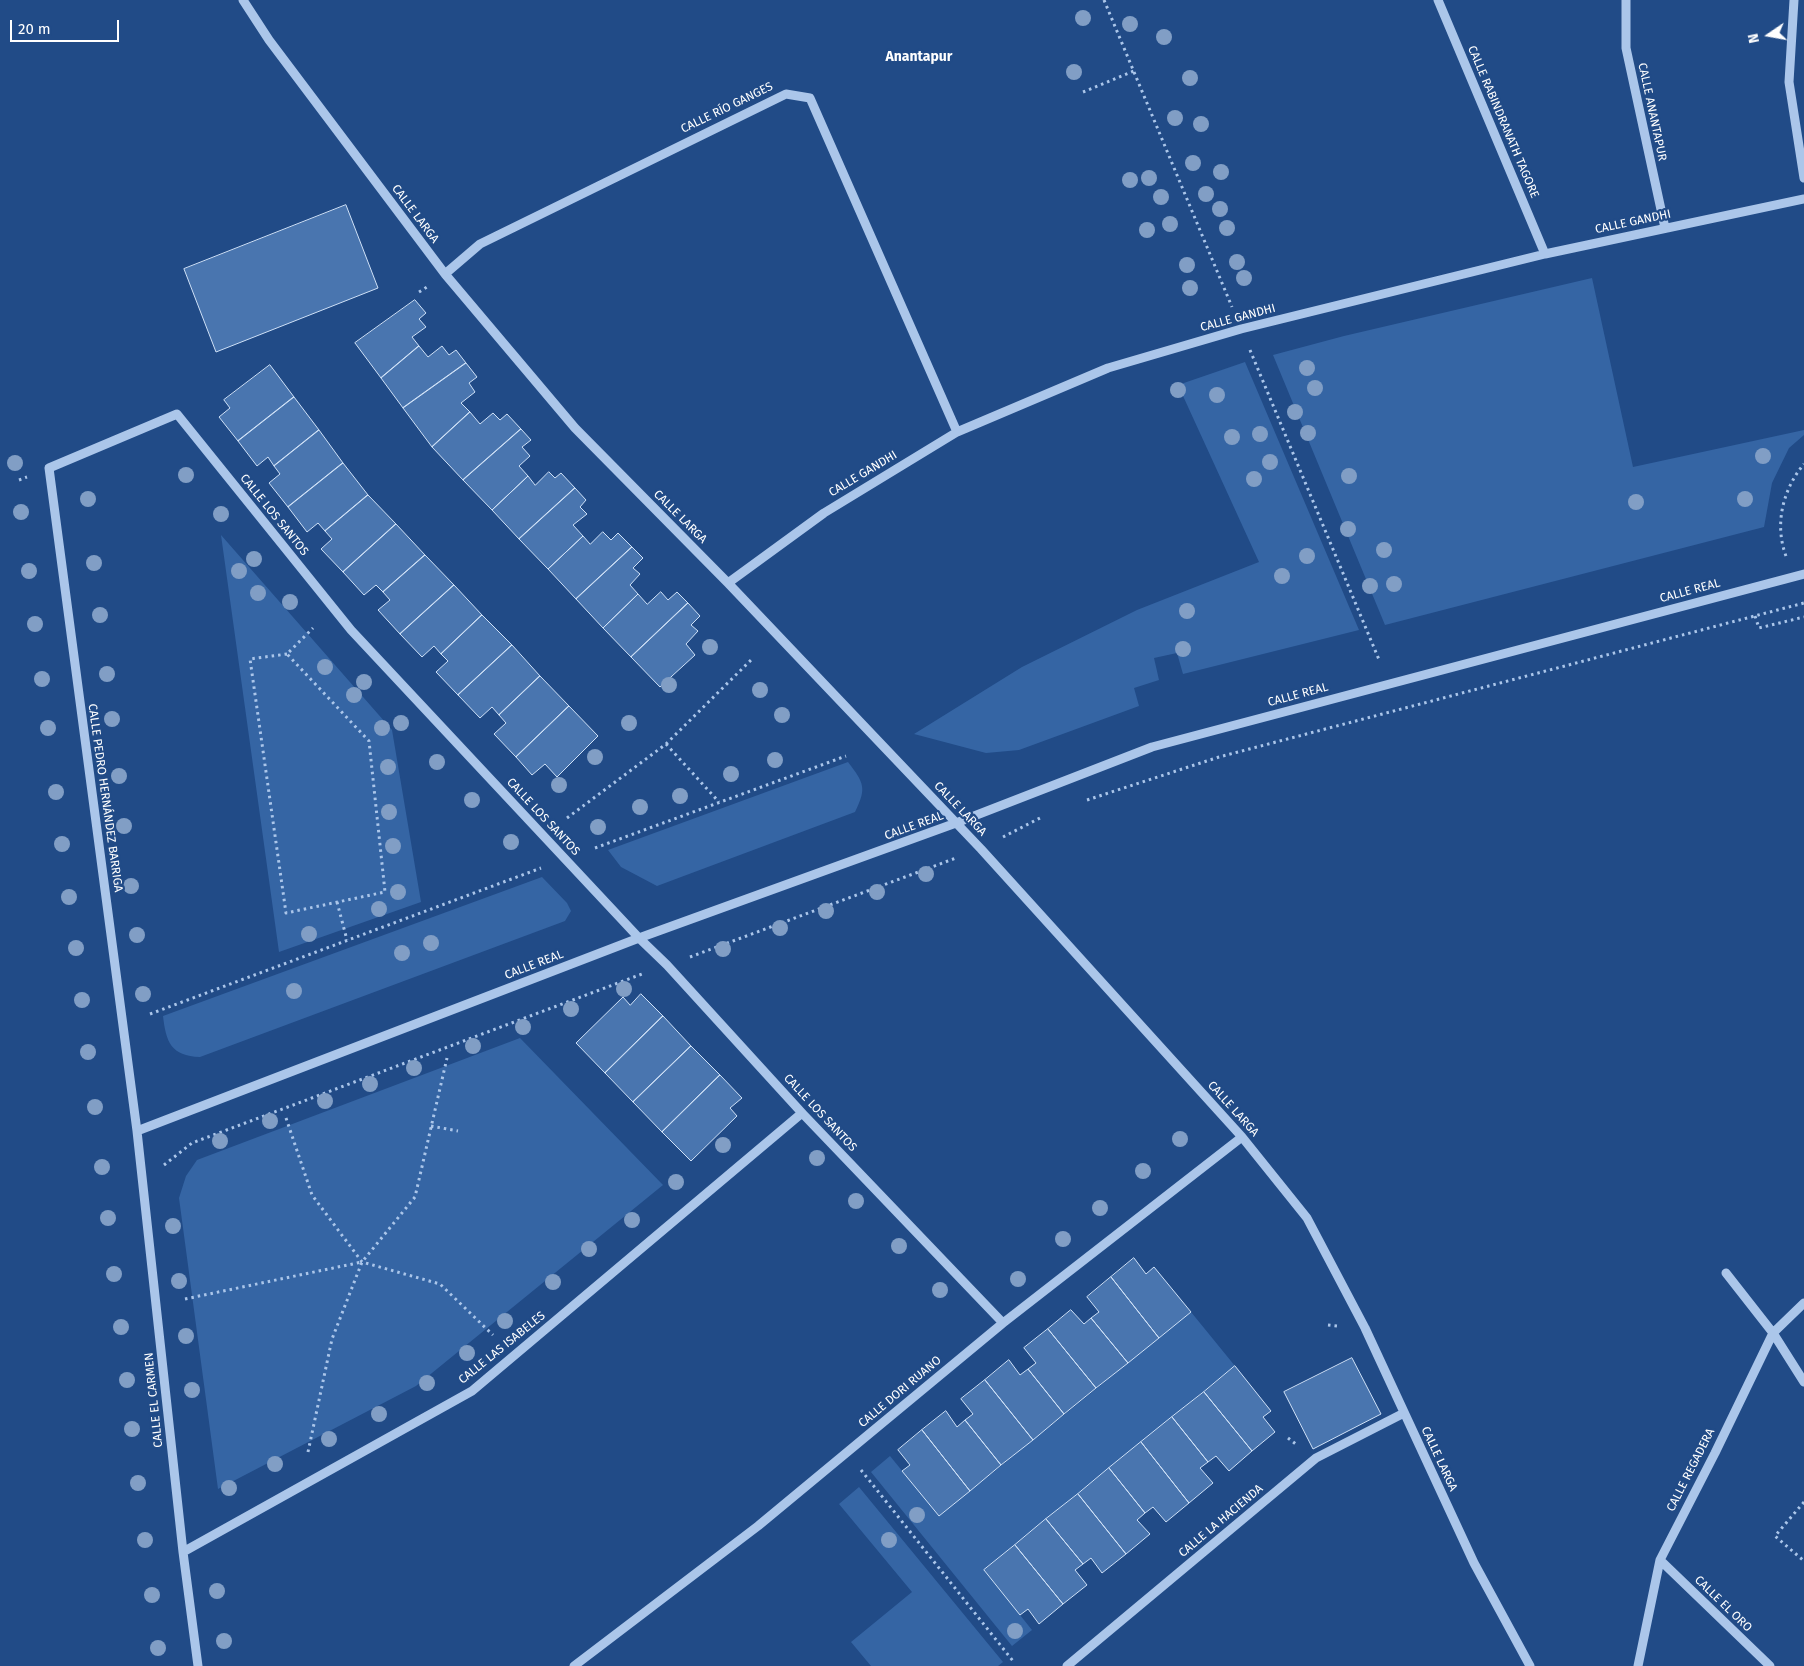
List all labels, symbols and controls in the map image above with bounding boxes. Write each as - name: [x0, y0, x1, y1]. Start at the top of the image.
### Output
- scale bar: [12, 10, 121, 42]
- north arrow: [1744, 10, 1794, 60]
- text: 20 m: [18, 20, 51, 38]
- text: N: [1745, 32, 1763, 45]
- street label: CALLE RABINDRANATH TAGORE: [1464, 44, 1542, 200]
- district label: Anantapur: [886, 49, 952, 65]
- street label: CALLE ANANTAPUR: [1635, 62, 1669, 162]
- street label: CALLE RÍO GANGES: [679, 80, 775, 136]
- street label: CALLE LARGA: [388, 182, 442, 246]
- street label: CALLE GANDHI: [1594, 207, 1672, 237]
- street label: CALLE GANDHI: [1199, 301, 1277, 335]
- street label: CALLE GANDHI: [826, 448, 900, 500]
- street label: CALLE LOS SANTOS: [237, 471, 311, 559]
- street label: CALLE LARGA: [650, 487, 710, 547]
- street label: CALLE REAL: [1658, 576, 1722, 606]
- street label: CALLE REAL: [1266, 680, 1330, 710]
- street label: CALLE PEDRO HERNÁNDEZ BARRIGA: [85, 703, 125, 893]
- street label: CALLE LOS SANTOS: [503, 775, 583, 859]
- street label: CALLE LARGA: [931, 779, 989, 839]
- street label: CALLE REAL: [883, 809, 945, 843]
- street label: CALLE REAL: [503, 947, 565, 983]
- street label: CALLE LOS SANTOS: [780, 1071, 860, 1155]
- street label: CALLE LARGA: [1204, 1078, 1262, 1140]
- street label: CALLE LAS ISABELES: [456, 1309, 548, 1387]
- street label: CALLE EL CARMEN: [142, 1352, 166, 1448]
- street label: CALLE DORI RUANO: [856, 1353, 944, 1431]
- street label: CALLE LARGA: [1418, 1424, 1460, 1494]
- street label: CALLE REGADERA: [1664, 1426, 1718, 1514]
- street label: CALLE LA HACIENDA: [1176, 1482, 1266, 1560]
- street label: CALLE EL ORO: [1691, 1573, 1755, 1635]

